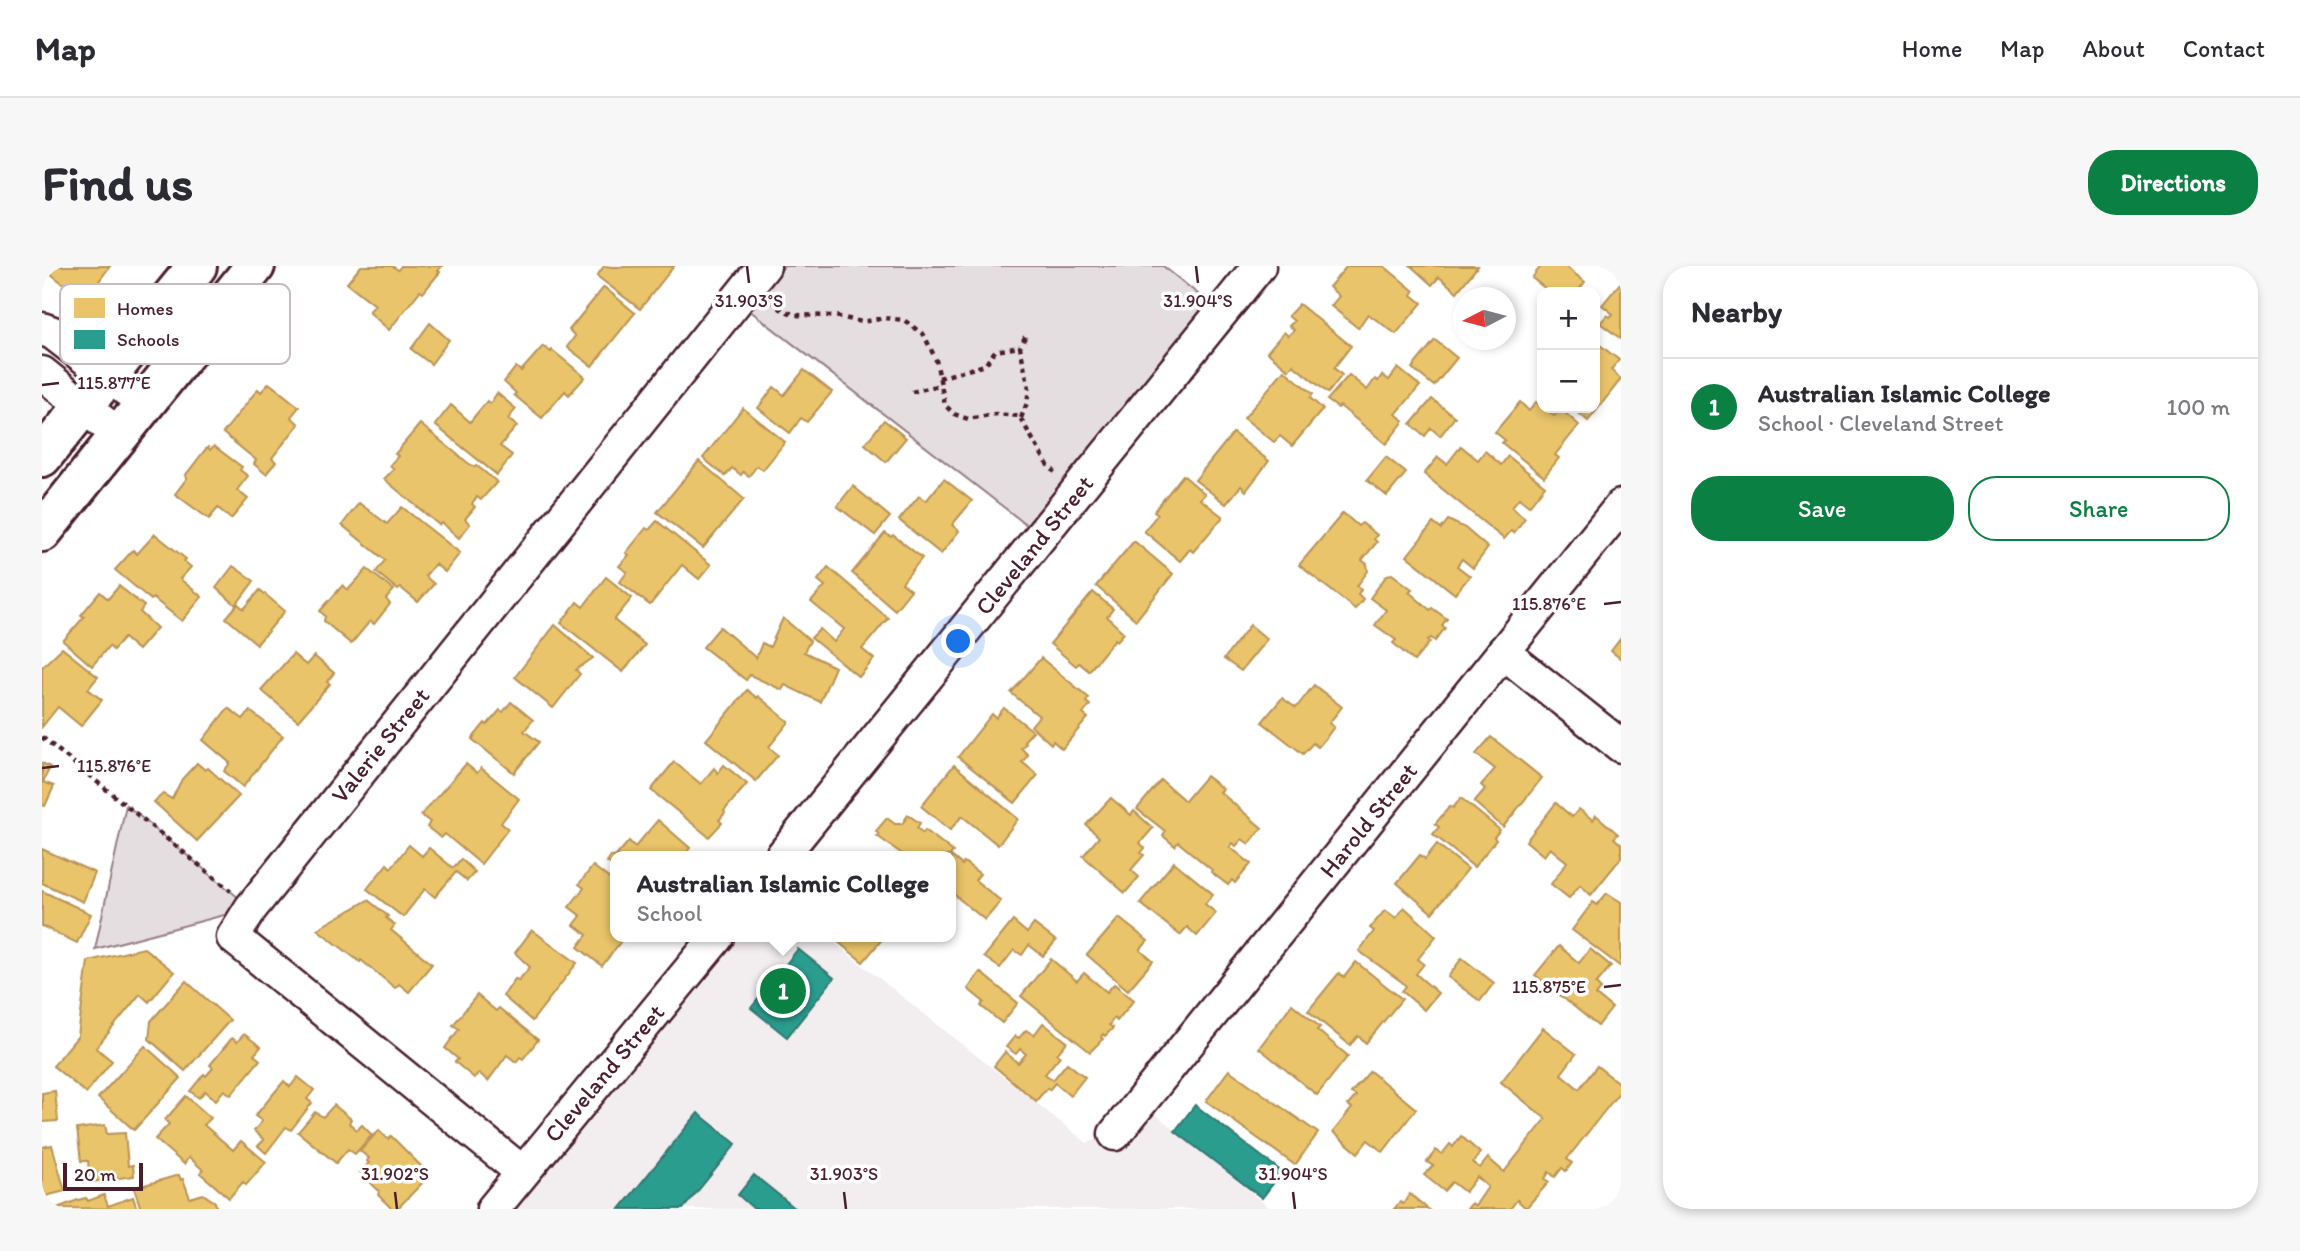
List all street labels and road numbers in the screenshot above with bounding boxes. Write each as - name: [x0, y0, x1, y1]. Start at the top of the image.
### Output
- street label: Cleveland Street: [969, 469, 1099, 621]
- street label: Valerie Street: [325, 682, 435, 808]
- street label: Harold Street: [1313, 757, 1423, 883]
- street label: Cleveland Street: [538, 998, 670, 1148]

